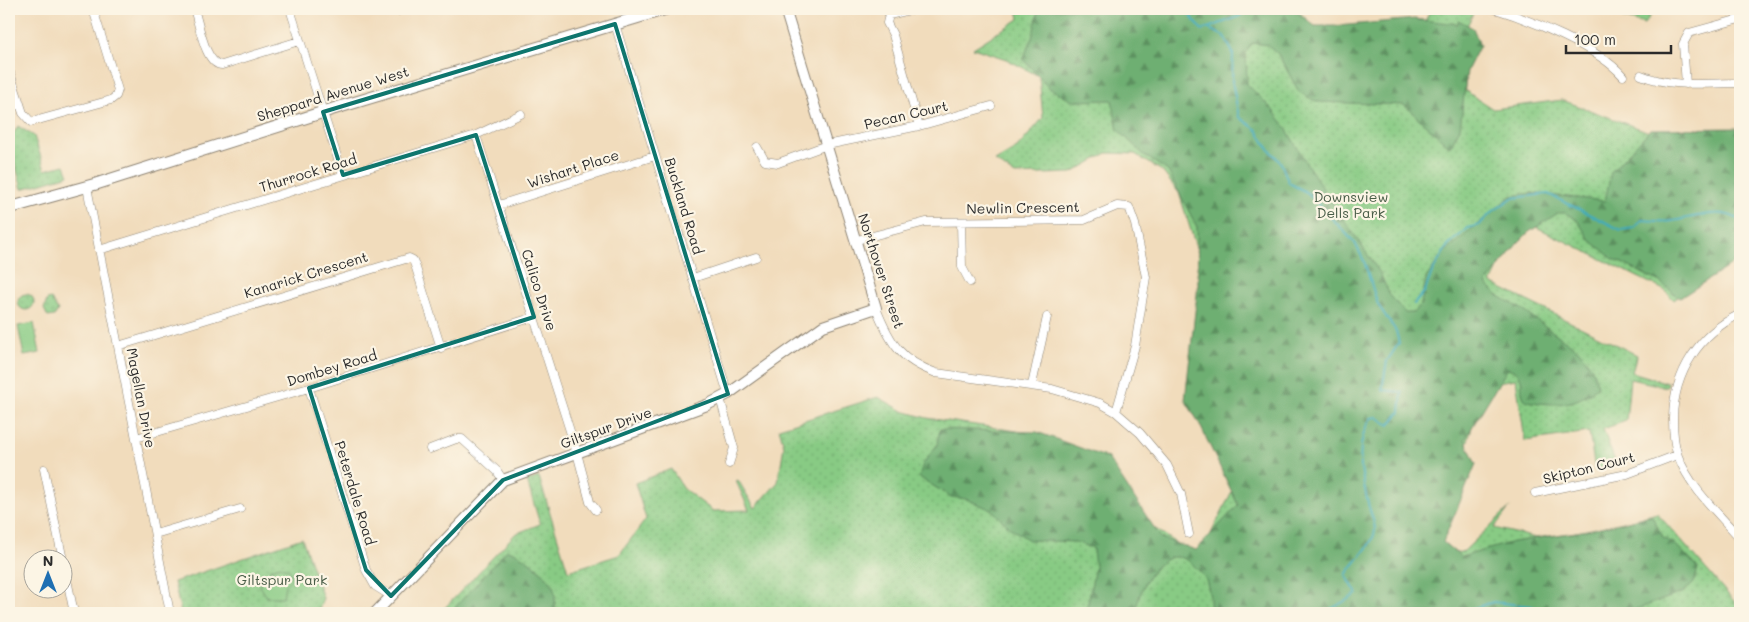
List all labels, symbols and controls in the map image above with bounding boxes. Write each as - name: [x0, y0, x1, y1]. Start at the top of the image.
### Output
- scale bar: [1566, 22, 1672, 54]
- text: 100 m: [1574, 29, 1616, 49]
- street label: Sheppard Avenue West: [255, 61, 411, 126]
- street label: Pecan Court: [862, 96, 950, 133]
- street label: Wishart Place: [525, 145, 621, 192]
- street label: Thurrock Road: [257, 149, 359, 196]
- street label: Buckland Road: [661, 155, 708, 257]
- park label: Downsview Dells Park: [1314, 187, 1388, 222]
- street label: Newlin Crescent: [966, 197, 1080, 218]
- street label: Northover Street: [854, 211, 909, 331]
- street label: Kanarick Crescent: [242, 247, 370, 302]
- street label: Calico Drive: [517, 247, 562, 333]
- street label: Dombey Road: [284, 345, 379, 390]
- street label: Magellan Drive: [122, 346, 161, 450]
- street label: Giltspur Drive: [557, 402, 654, 453]
- street label: Peterdale Road: [331, 438, 380, 547]
- street label: Skipton Court: [1541, 447, 1637, 488]
- north arrow: [22, 550, 72, 600]
- text: N: [43, 551, 53, 570]
- park label: Giltspur Park: [237, 570, 327, 589]

